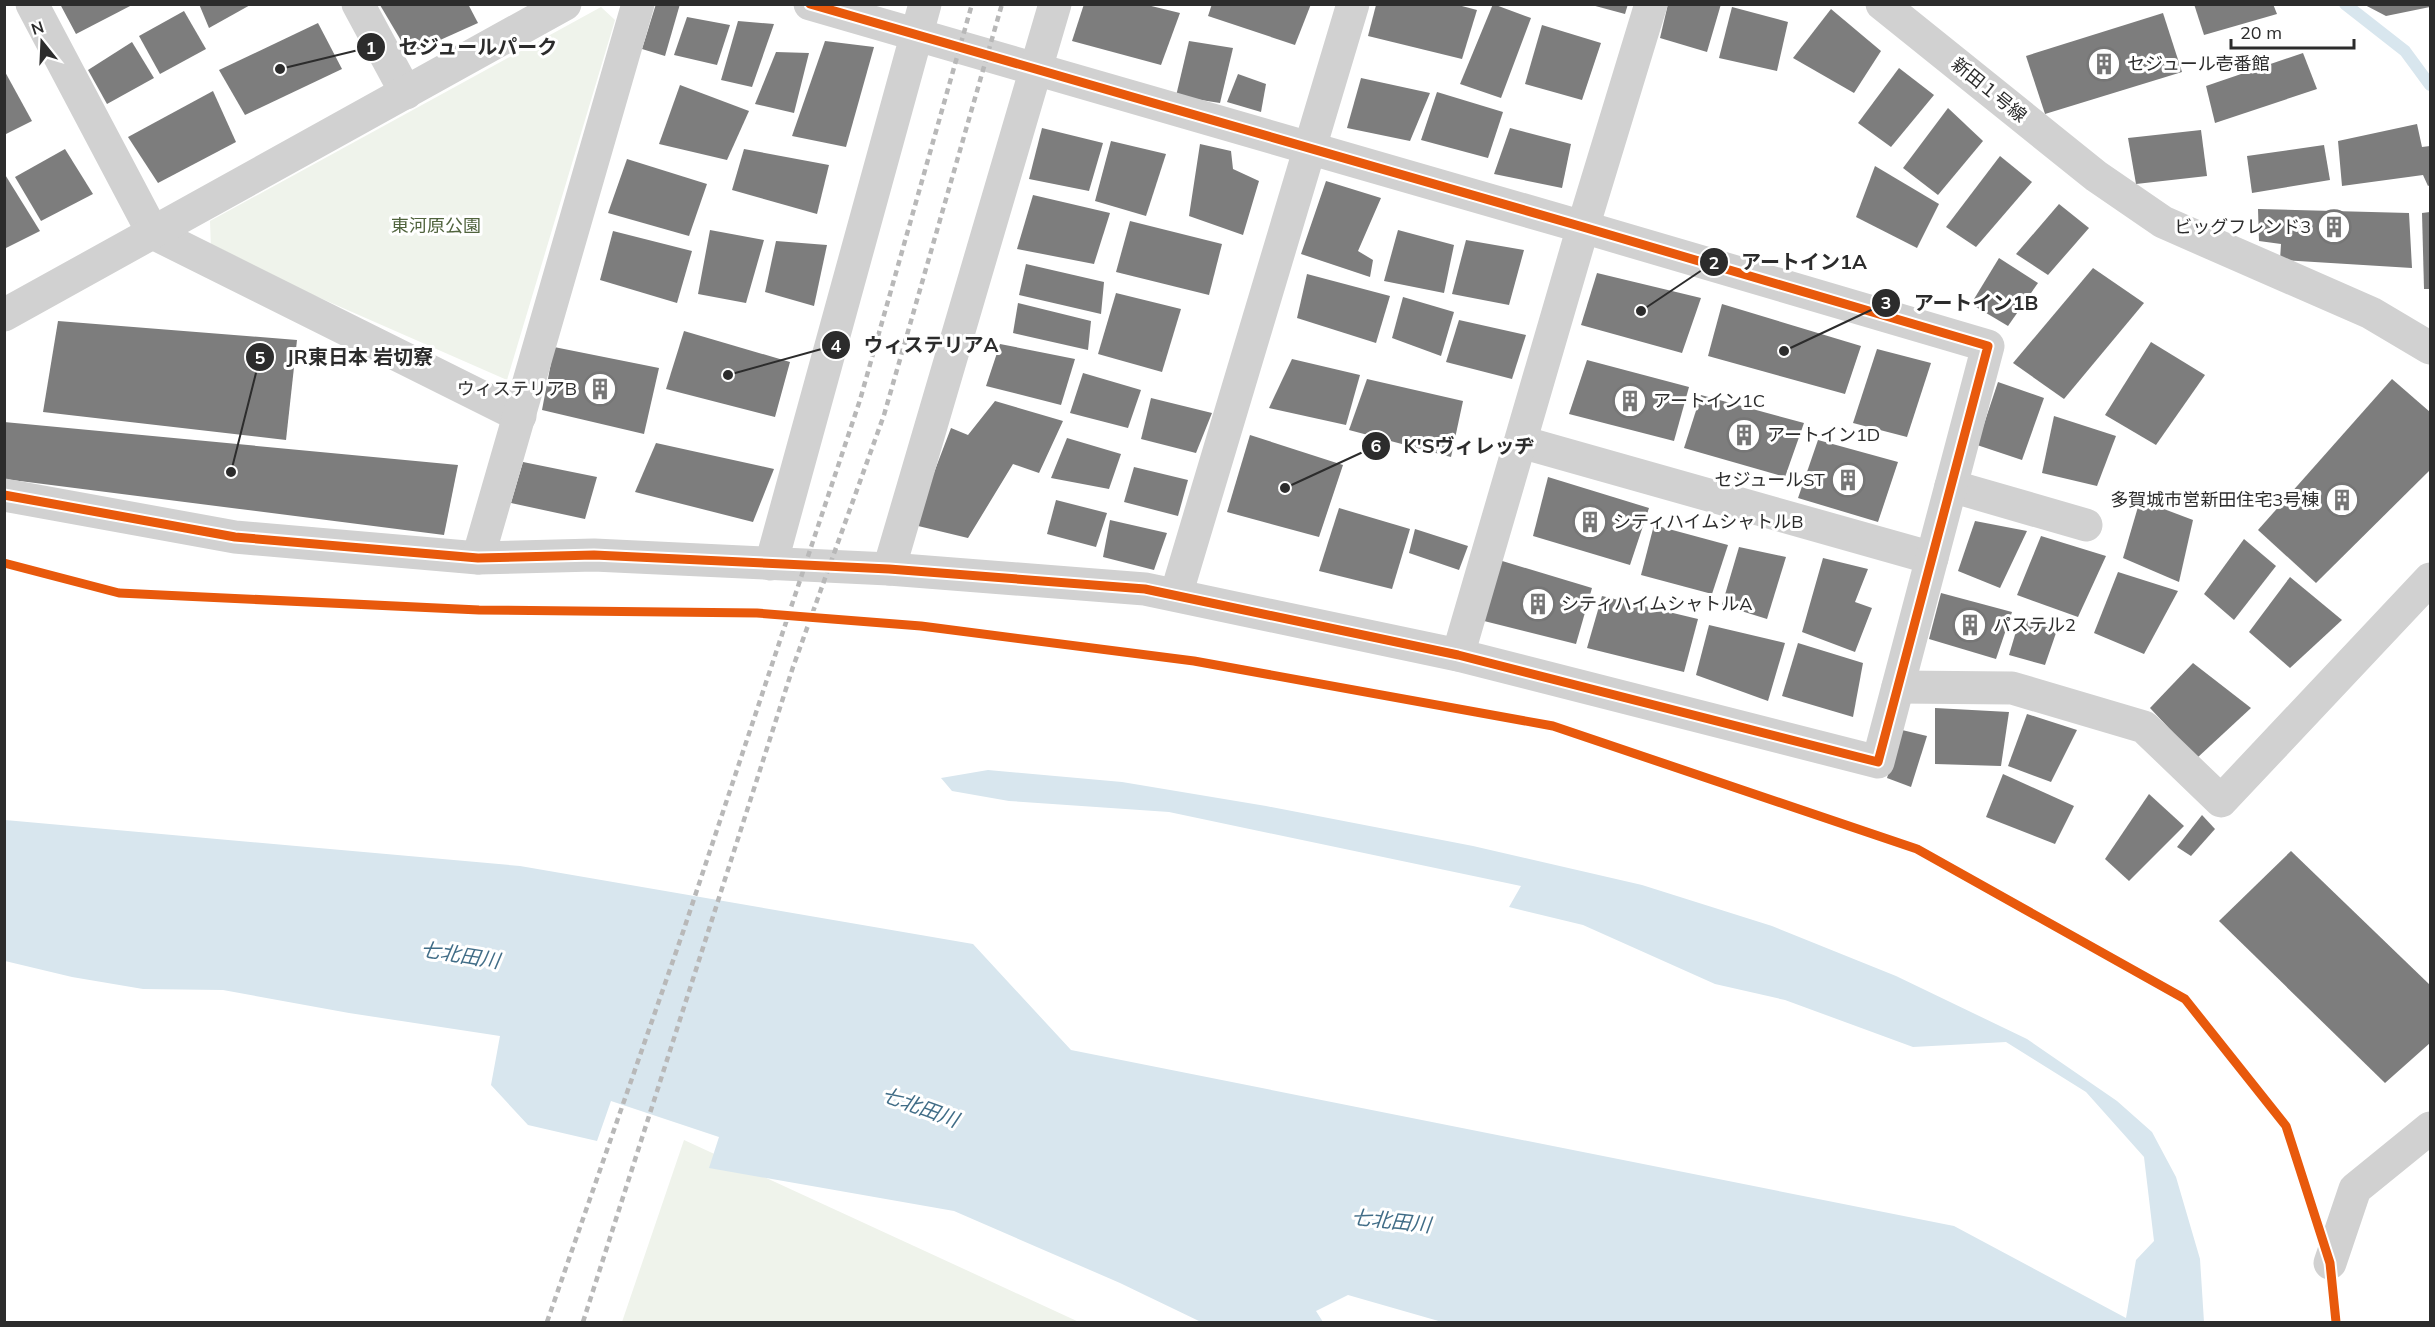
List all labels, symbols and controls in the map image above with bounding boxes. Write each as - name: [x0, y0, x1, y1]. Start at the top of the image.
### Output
- north arrow: [12, 12, 72, 72]
- scale bar: [2231, 12, 2354, 50]
- text: N: [29, 16, 46, 39]
- text: 20 m: [2240, 21, 2282, 44]
- callout: セジュールパーク: [356, 28, 570, 66]
- text: セジュールパーク: [399, 34, 557, 59]
- text: 1: [366, 36, 376, 59]
- building icon: セジュール壱番館: [2086, 46, 2122, 82]
- street label: 新田１号線: [1947, 52, 2032, 127]
- place label: セジュール壱番館: [2127, 52, 2270, 75]
- building icon: ビッグフレンド3: [2316, 209, 2352, 245]
- park label: 東河原公園: [391, 214, 481, 237]
- place label: ビッグフレンド3: [2174, 215, 2311, 238]
- callout: アートイン1A: [1699, 243, 1879, 281]
- text: アートイン1A: [1741, 249, 1867, 274]
- text: 2: [1709, 251, 1719, 274]
- callout: アートイン1B: [1871, 284, 2050, 322]
- text: アートイン1B: [1914, 290, 2038, 315]
- text: 3: [1881, 291, 1891, 314]
- callout: ウィステリアA: [821, 326, 1010, 364]
- text: ウィステリアA: [864, 332, 999, 357]
- text: 4: [831, 334, 842, 357]
- callout: JR東日本 岩切寮: [245, 338, 446, 376]
- text: JR東日本 岩切寮: [287, 344, 433, 369]
- text: 5: [255, 346, 266, 369]
- building icon: ウィステリアB: [582, 371, 618, 407]
- place label: ウィステリアB: [457, 377, 577, 400]
- building icon: アートイン1C: [1612, 383, 1648, 419]
- place label: アートイン1C: [1653, 389, 1765, 412]
- building icon: アートイン1D: [1726, 417, 1762, 453]
- place label: アートイン1D: [1767, 423, 1880, 446]
- callout: K'Sヴィレッヂ: [1361, 427, 1547, 465]
- text: K'Sヴィレッヂ: [1403, 433, 1535, 458]
- text: 6: [1371, 434, 1382, 457]
- building icon: セジュールST: [1830, 462, 1866, 498]
- place label: セジュールST: [1714, 468, 1825, 491]
- building icon: 多賀城市営新田住宅3号棟: [2324, 482, 2360, 518]
- place label: 多賀城市営新田住宅3号棟: [2110, 488, 2319, 511]
- building icon: シティハイムシャトルB: [1572, 504, 1608, 540]
- place label: シティハイムシャトルB: [1613, 510, 1803, 533]
- building icon: シティハイムシャトルA: [1520, 586, 1556, 622]
- place label: シティハイムシャトルA: [1561, 592, 1752, 615]
- building icon: パステル2: [1952, 607, 1988, 643]
- place label: パステル2: [1993, 613, 2076, 636]
- water label: 七北田川: [419, 936, 504, 973]
- water label: 七北田川: [878, 1081, 964, 1133]
- water label: 七北田川: [1350, 1204, 1434, 1237]

